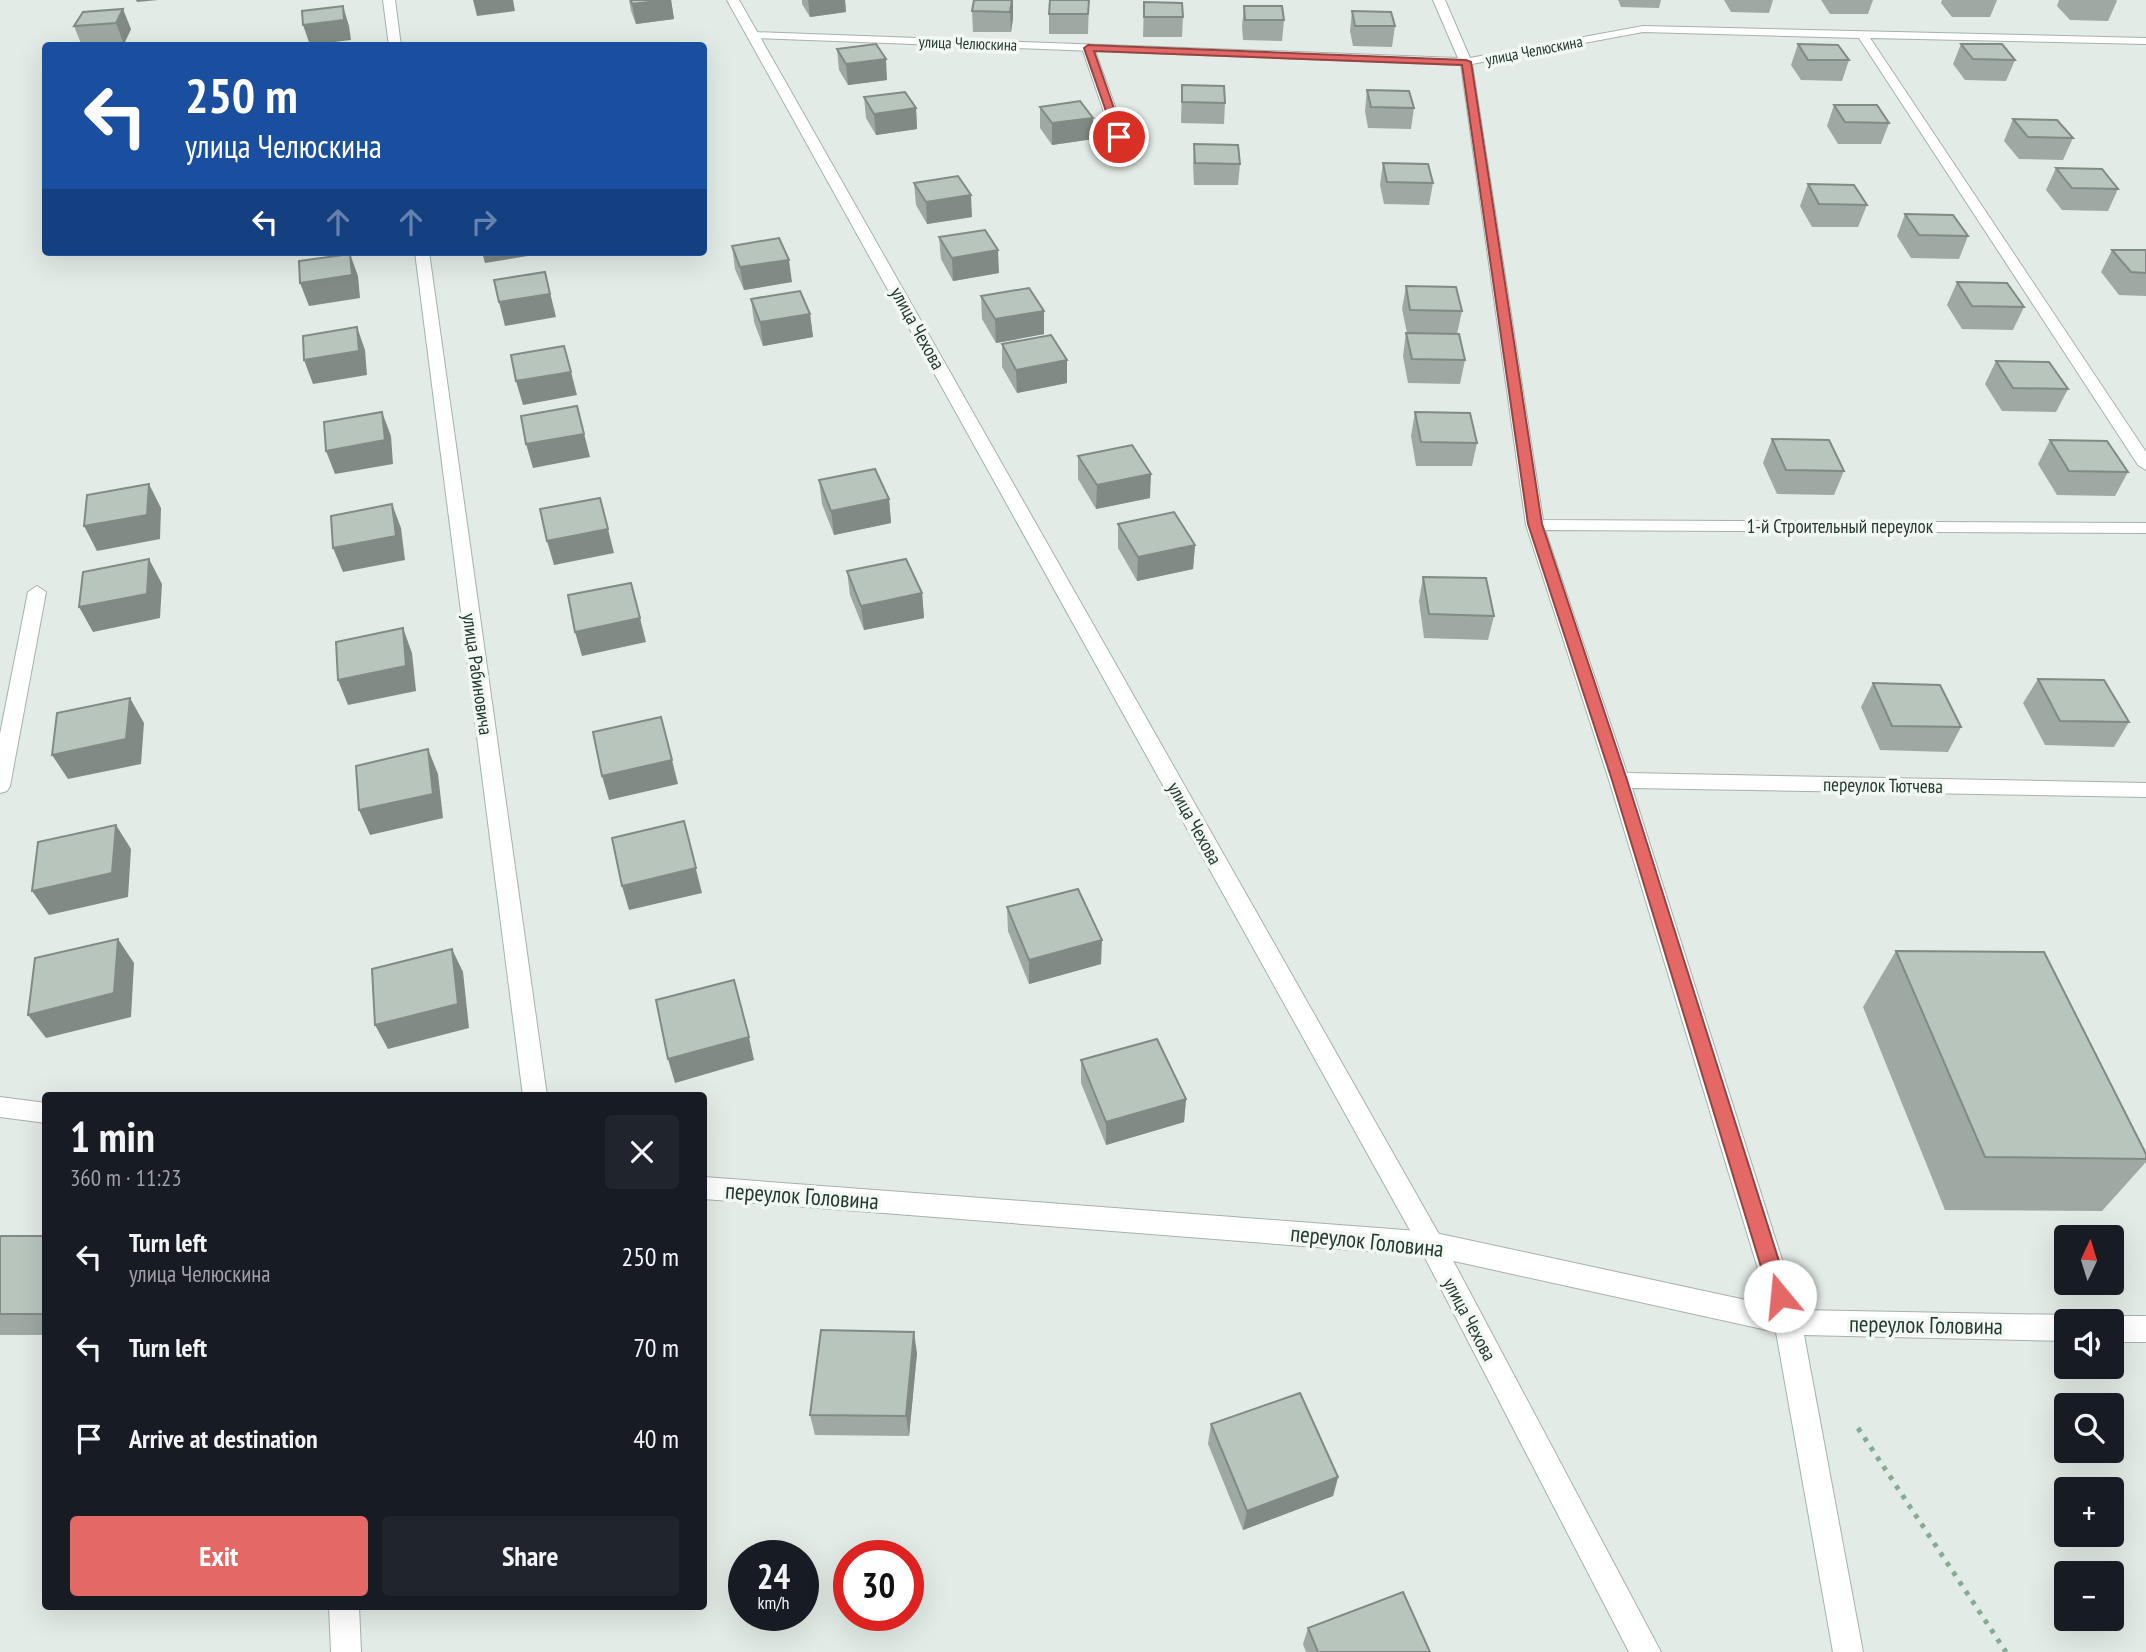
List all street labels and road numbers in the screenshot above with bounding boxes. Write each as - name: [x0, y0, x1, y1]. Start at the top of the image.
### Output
- street label: улица Челюскина: [918, 31, 1018, 55]
- street label: улица Челюскина: [1484, 31, 1584, 69]
- street label: улица Чехова: [885, 282, 951, 374]
- street label: 1-й Строительный переулок: [1747, 514, 1934, 538]
- street label: улица Рабиновича: [458, 612, 498, 736]
- street label: переулок Тютчева: [1823, 772, 1943, 798]
- street label: улица Чехова: [1162, 777, 1228, 869]
- street label: переулок Головина: [724, 1176, 880, 1215]
- street label: переулок Головина: [1289, 1218, 1445, 1263]
- street label: улица Чехова: [1438, 1273, 1502, 1365]
- street label: переулок Головина: [1849, 1309, 2003, 1340]

